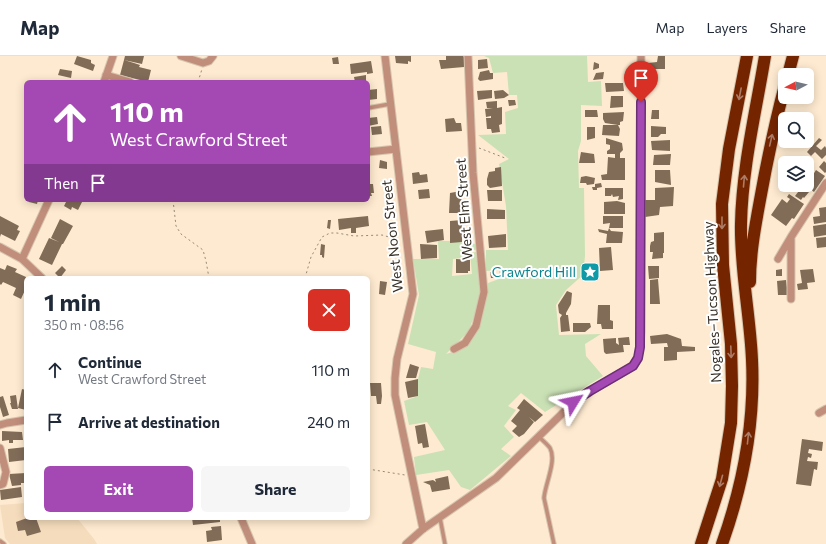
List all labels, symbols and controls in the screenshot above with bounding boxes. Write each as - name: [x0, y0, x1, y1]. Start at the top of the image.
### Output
- text: Map: [20, 16, 59, 39]
- text: Map: [656, 19, 684, 36]
- text: Layers: [706, 19, 748, 36]
- text: Share: [770, 19, 806, 36]
- pin: [624, 61, 658, 102]
- icon: arrive: [630, 67, 652, 89]
- north arrow: [778, 68, 814, 104]
- map controls: [778, 68, 814, 192]
- one-way arrow: [735, 87, 743, 100]
- text: 110 m: [110, 94, 184, 128]
- icon: ahead: [44, 96, 96, 148]
- button: search: [778, 112, 814, 148]
- text: West Crawford Street: [110, 128, 288, 150]
- one-way arrow: [768, 134, 776, 147]
- button: layers: [778, 156, 814, 192]
- street label: West Elm Street: [451, 157, 476, 260]
- icon: arrive: [87, 172, 109, 194]
- text: Then: [44, 174, 79, 192]
- one-way arrow: [741, 175, 748, 188]
- street label: West Noon Street: [377, 179, 406, 293]
- one-way arrow: [718, 216, 726, 229]
- street label: Nogales–Tucson Highway: [699, 221, 724, 383]
- place icon: Crawford Hill: [579, 261, 601, 283]
- place label: Crawford Hill: [492, 263, 576, 280]
- text: 1 min: [44, 287, 101, 316]
- button: close: [308, 289, 350, 331]
- text: 350 m · 08:56: [44, 317, 124, 333]
- one-way arrow: [727, 345, 735, 358]
- text: Continue: [78, 353, 142, 371]
- icon: ahead: [44, 359, 66, 381]
- text: 110 m: [311, 361, 350, 379]
- text: West Crawford Street: [78, 371, 206, 387]
- position arrow: [552, 381, 594, 423]
- icon: arrive: [44, 411, 66, 433]
- text: Arrive at destination: [78, 413, 220, 431]
- text: 240 m: [307, 413, 350, 431]
- one-way arrow: [744, 432, 752, 445]
- button: Exit: [44, 466, 193, 512]
- button: Share: [201, 466, 350, 512]
- one-way arrow: [716, 475, 724, 488]

